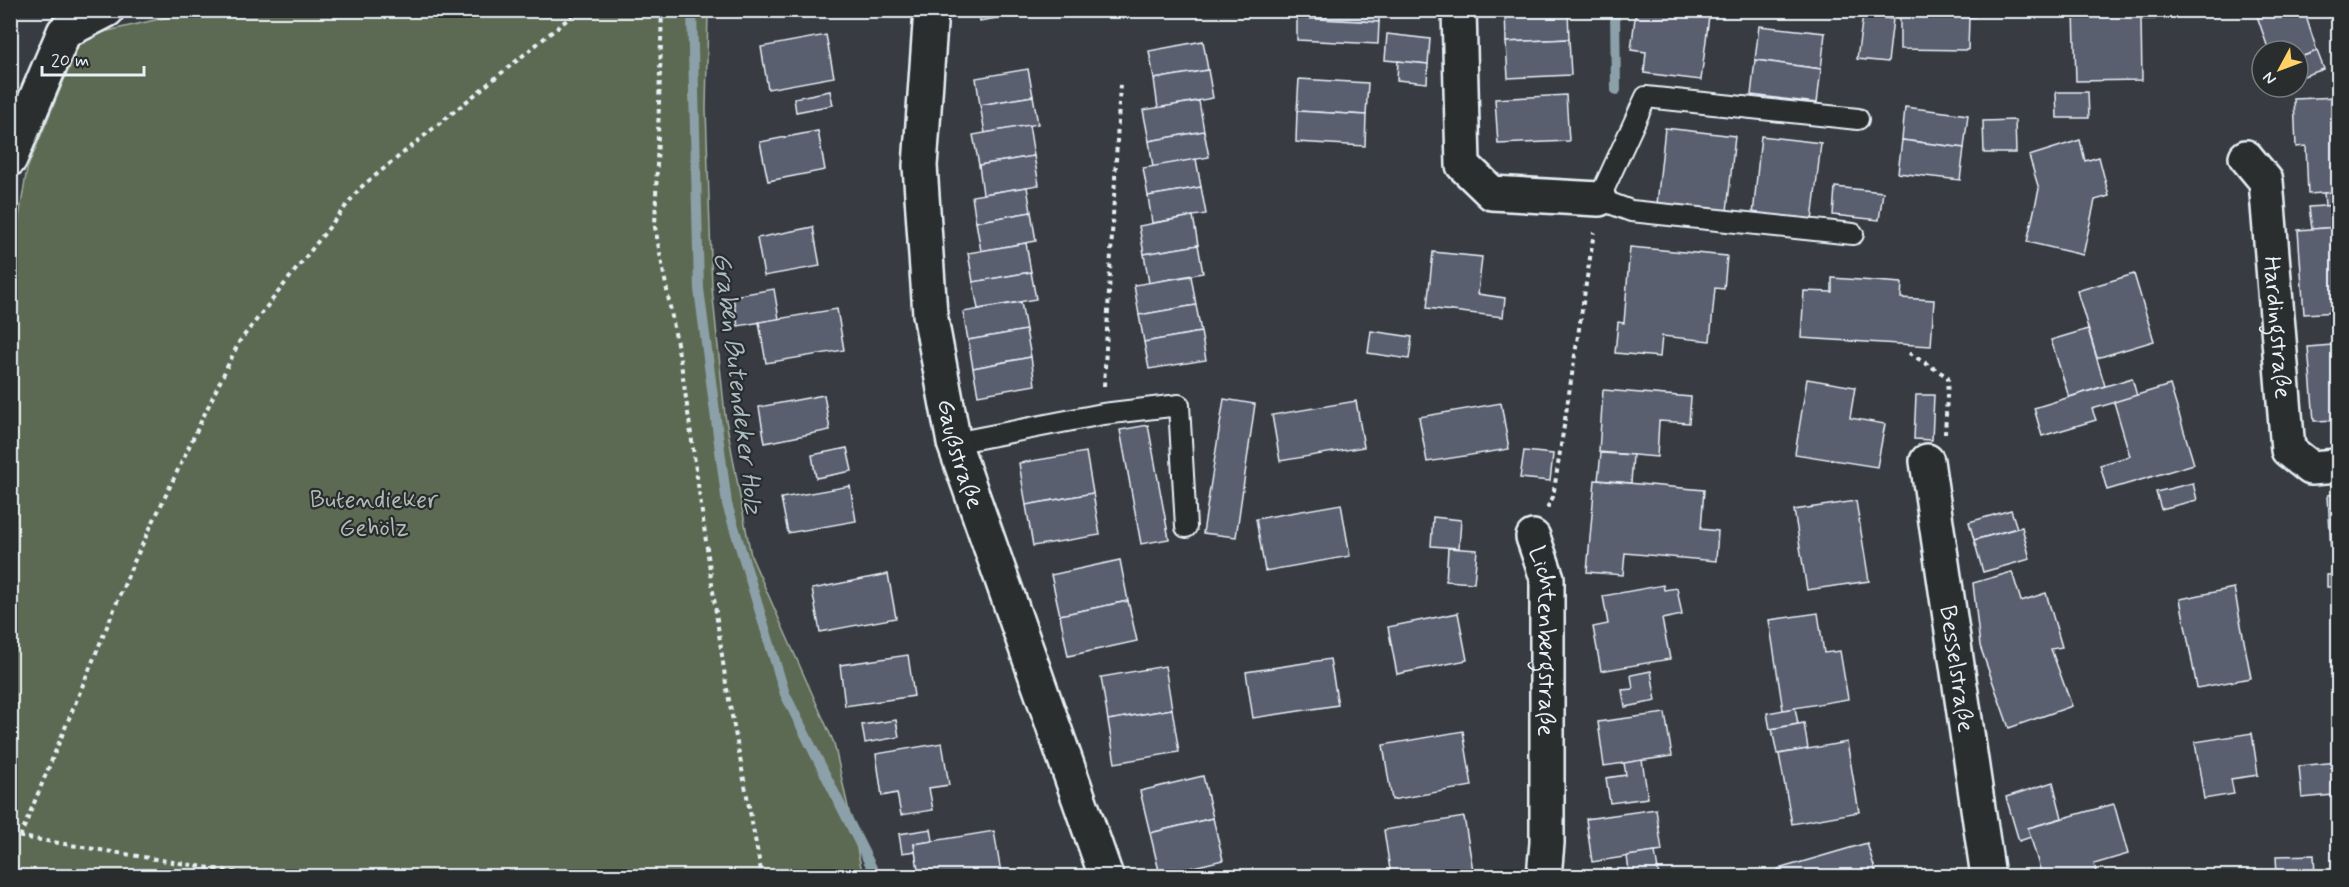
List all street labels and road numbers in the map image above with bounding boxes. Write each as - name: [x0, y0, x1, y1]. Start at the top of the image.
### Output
- street label: Hardingstraße: [2255, 255, 2298, 400]
- street label: Gaußstraße: [929, 397, 990, 513]
- street label: Lichtenbergstraße: [1520, 542, 1564, 737]
- street label: Besselstraße: [1931, 603, 1981, 735]

